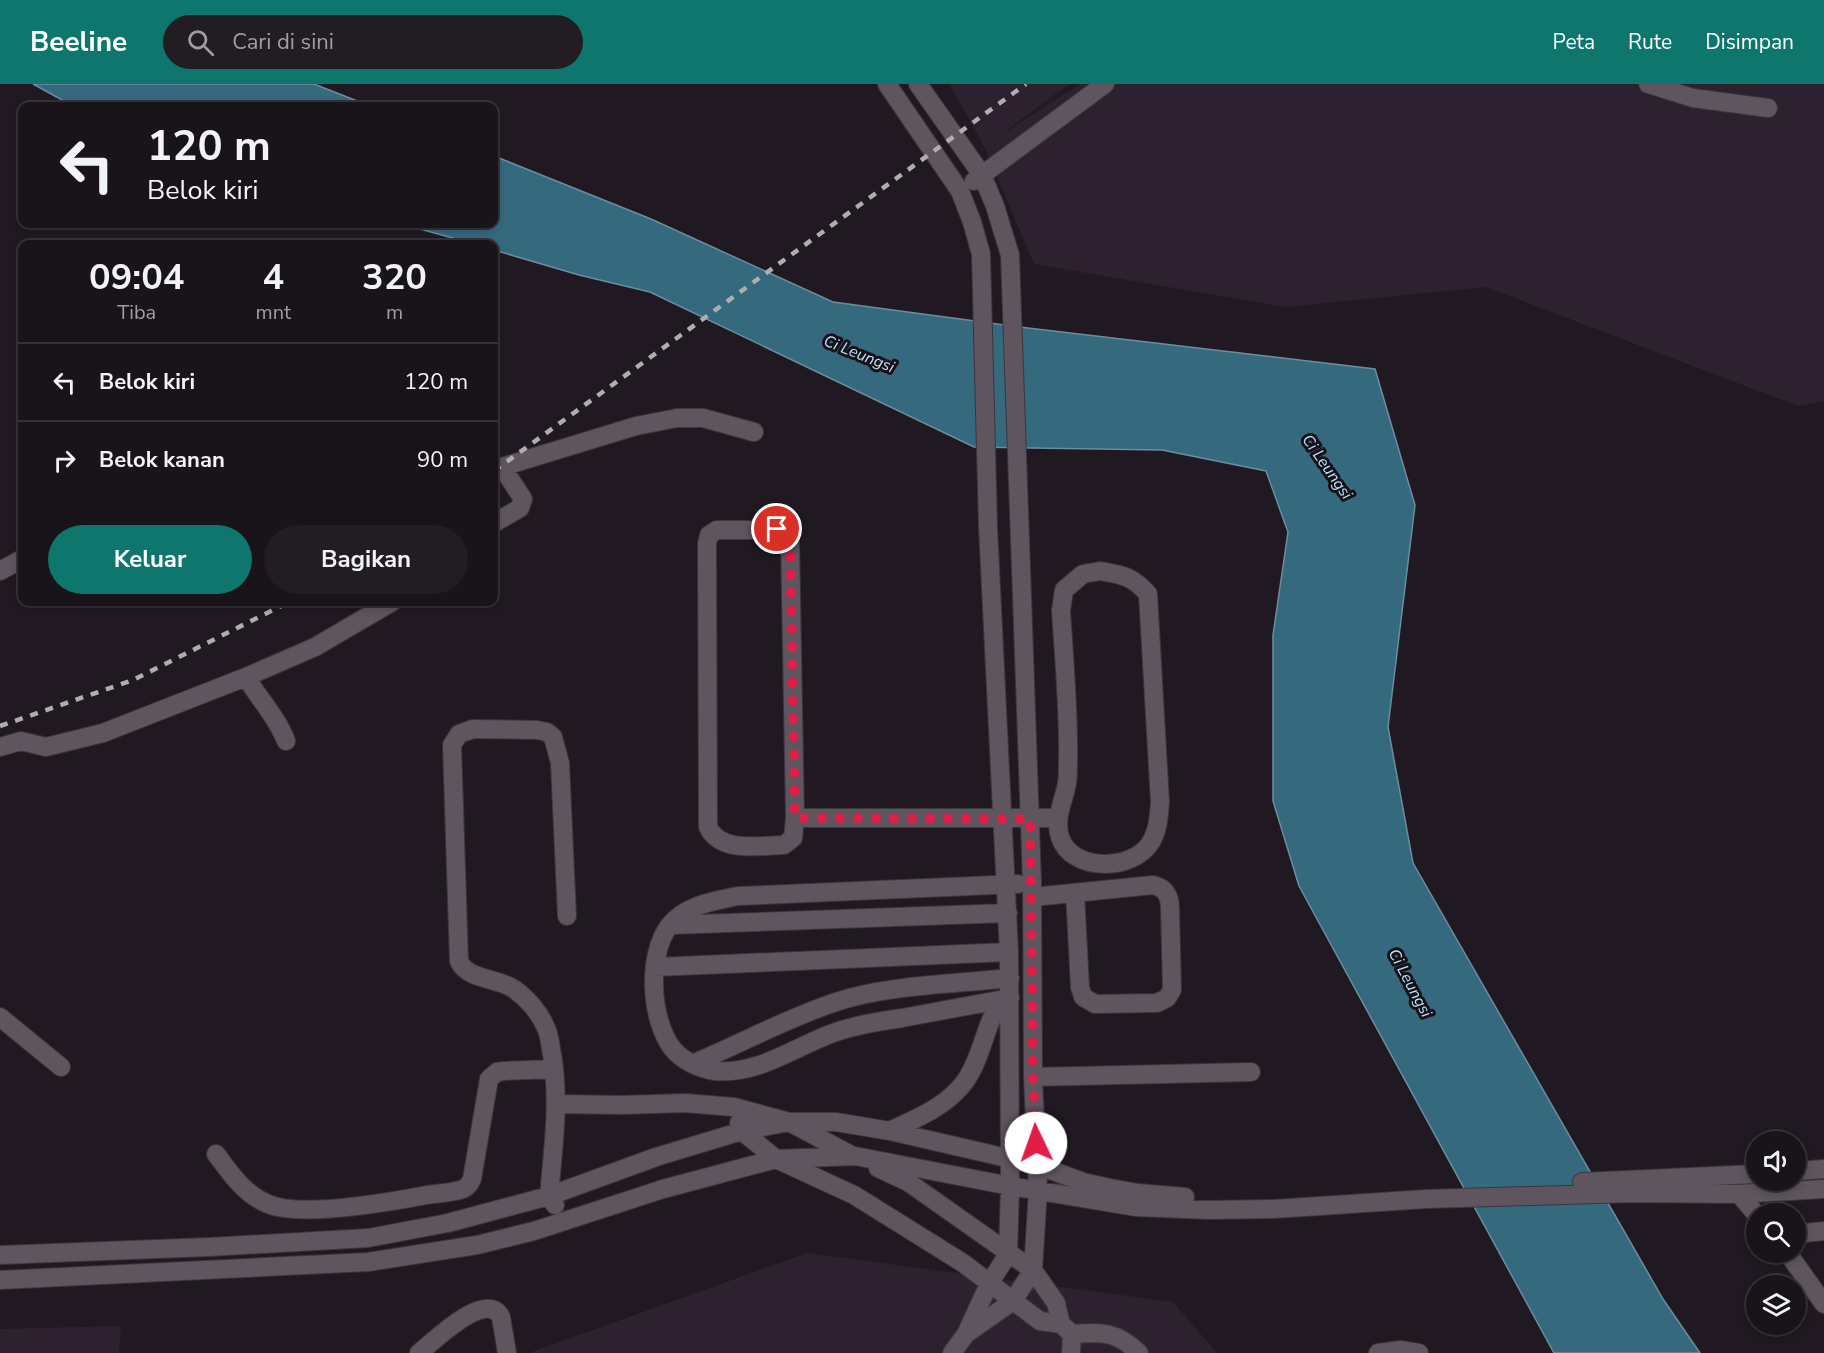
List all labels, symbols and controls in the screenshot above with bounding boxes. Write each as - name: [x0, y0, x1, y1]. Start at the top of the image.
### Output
- search box: [163, 15, 583, 69]
- text: Beeline: [30, 23, 127, 61]
- icon: search: [184, 26, 217, 59]
- text: Cari di sini: [232, 27, 334, 57]
- text: Peta: [1553, 28, 1595, 56]
- text: Rute: [1628, 28, 1672, 56]
- text: Disimpan: [1705, 28, 1794, 56]
- text: 120 m: [147, 118, 271, 175]
- icon: left: [48, 126, 126, 204]
- text: Belok kiri: [147, 172, 259, 209]
- text: 09:04: [89, 253, 184, 302]
- text: 4: [262, 253, 284, 302]
- text: 320: [362, 253, 427, 302]
- text: Tiba: [117, 299, 156, 326]
- text: mnt: [256, 299, 291, 326]
- text: m: [386, 299, 403, 326]
- water label: Ci Leungsi: [820, 330, 898, 378]
- icon: left: [48, 366, 81, 399]
- text: Belok kiri: [99, 367, 195, 397]
- text: 120 m: [404, 367, 468, 397]
- water label: Ci Leungsi: [1297, 430, 1358, 504]
- icon: right: [48, 444, 81, 477]
- text: Belok kanan: [99, 445, 225, 475]
- text: 90 m: [417, 445, 468, 475]
- pin: [751, 503, 802, 554]
- icon: arrive: [760, 512, 793, 545]
- button: Keluar: [48, 525, 252, 594]
- button: Bagikan: [264, 525, 468, 594]
- water label: Ci Leungsi: [1383, 945, 1437, 1021]
- position arrow: [1004, 1111, 1068, 1175]
- map controls: [1746, 1131, 1806, 1335]
- button: sound: [1746, 1131, 1806, 1191]
- button: search: [1746, 1203, 1806, 1263]
- button: layers: [1746, 1275, 1806, 1335]

